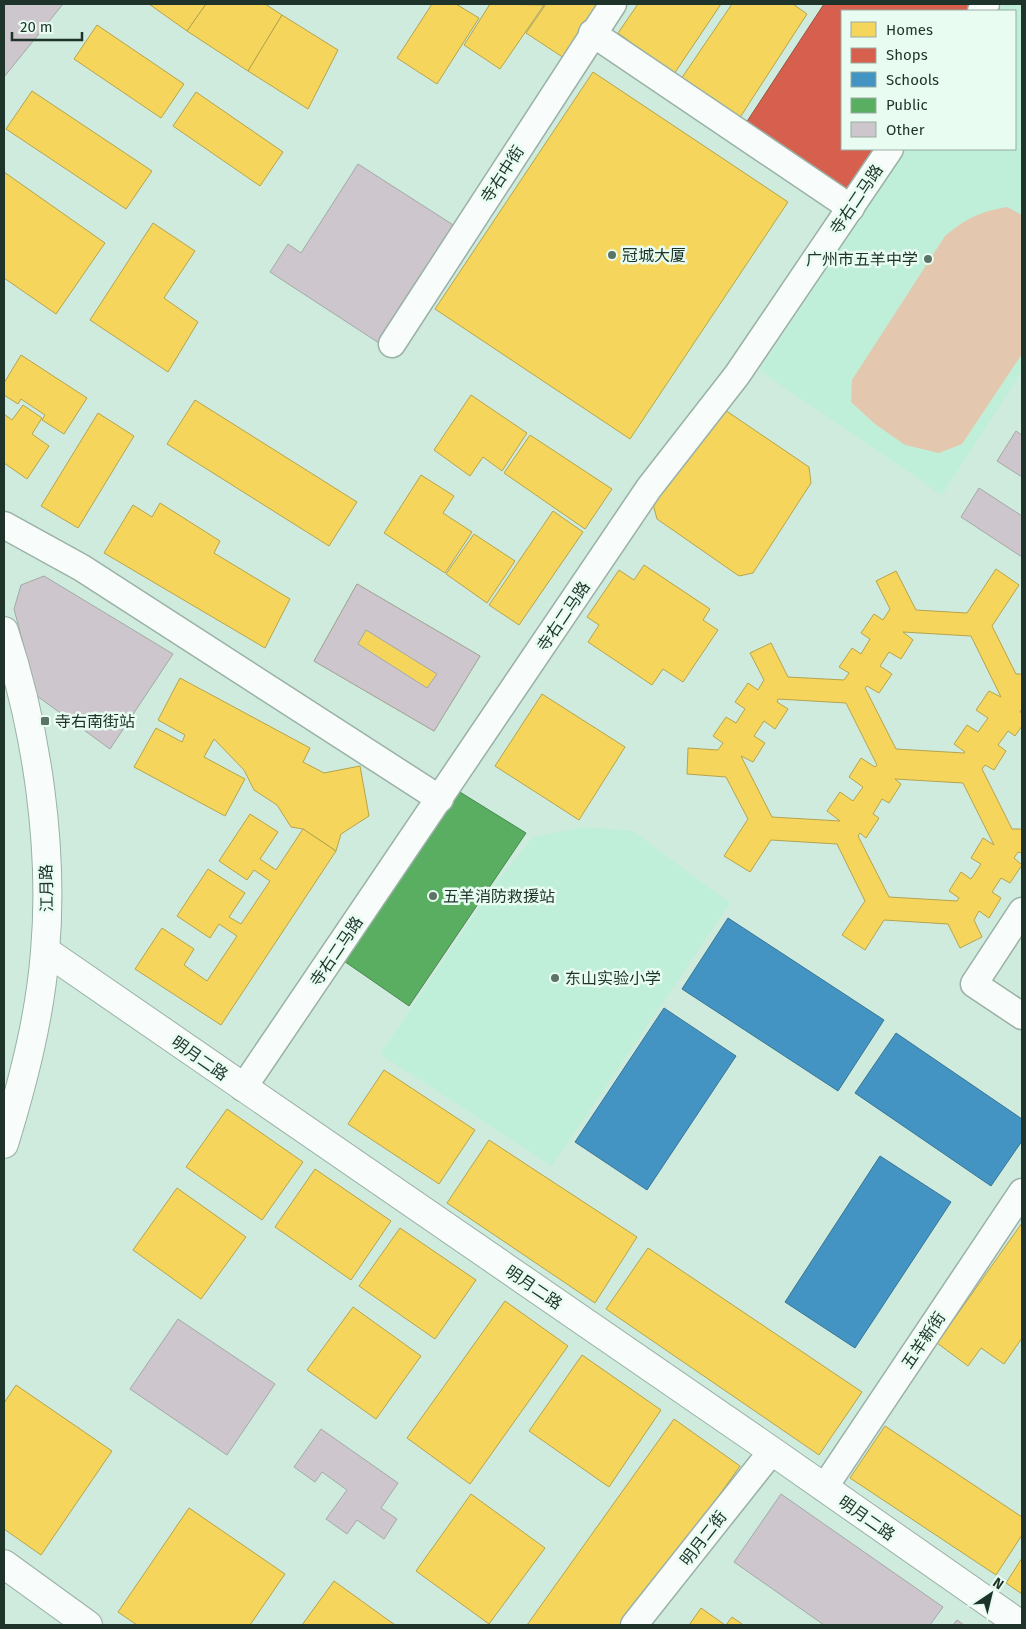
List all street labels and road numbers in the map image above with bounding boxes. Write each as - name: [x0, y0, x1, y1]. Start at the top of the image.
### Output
- street label: 寺右中街: [477, 142, 528, 206]
- street label: 寺右二马路: [826, 161, 887, 238]
- street label: 寺右二马路: [533, 578, 594, 655]
- street label: 江月路: [37, 864, 56, 912]
- street label: 寺右二马路: [306, 913, 367, 990]
- street label: 明月二路: [168, 1032, 231, 1085]
- street label: 明月二路: [502, 1262, 566, 1313]
- street label: 五羊新街: [898, 1308, 949, 1372]
- street label: 明月二路: [835, 1492, 898, 1545]
- street label: 明月二街: [676, 1507, 731, 1569]

